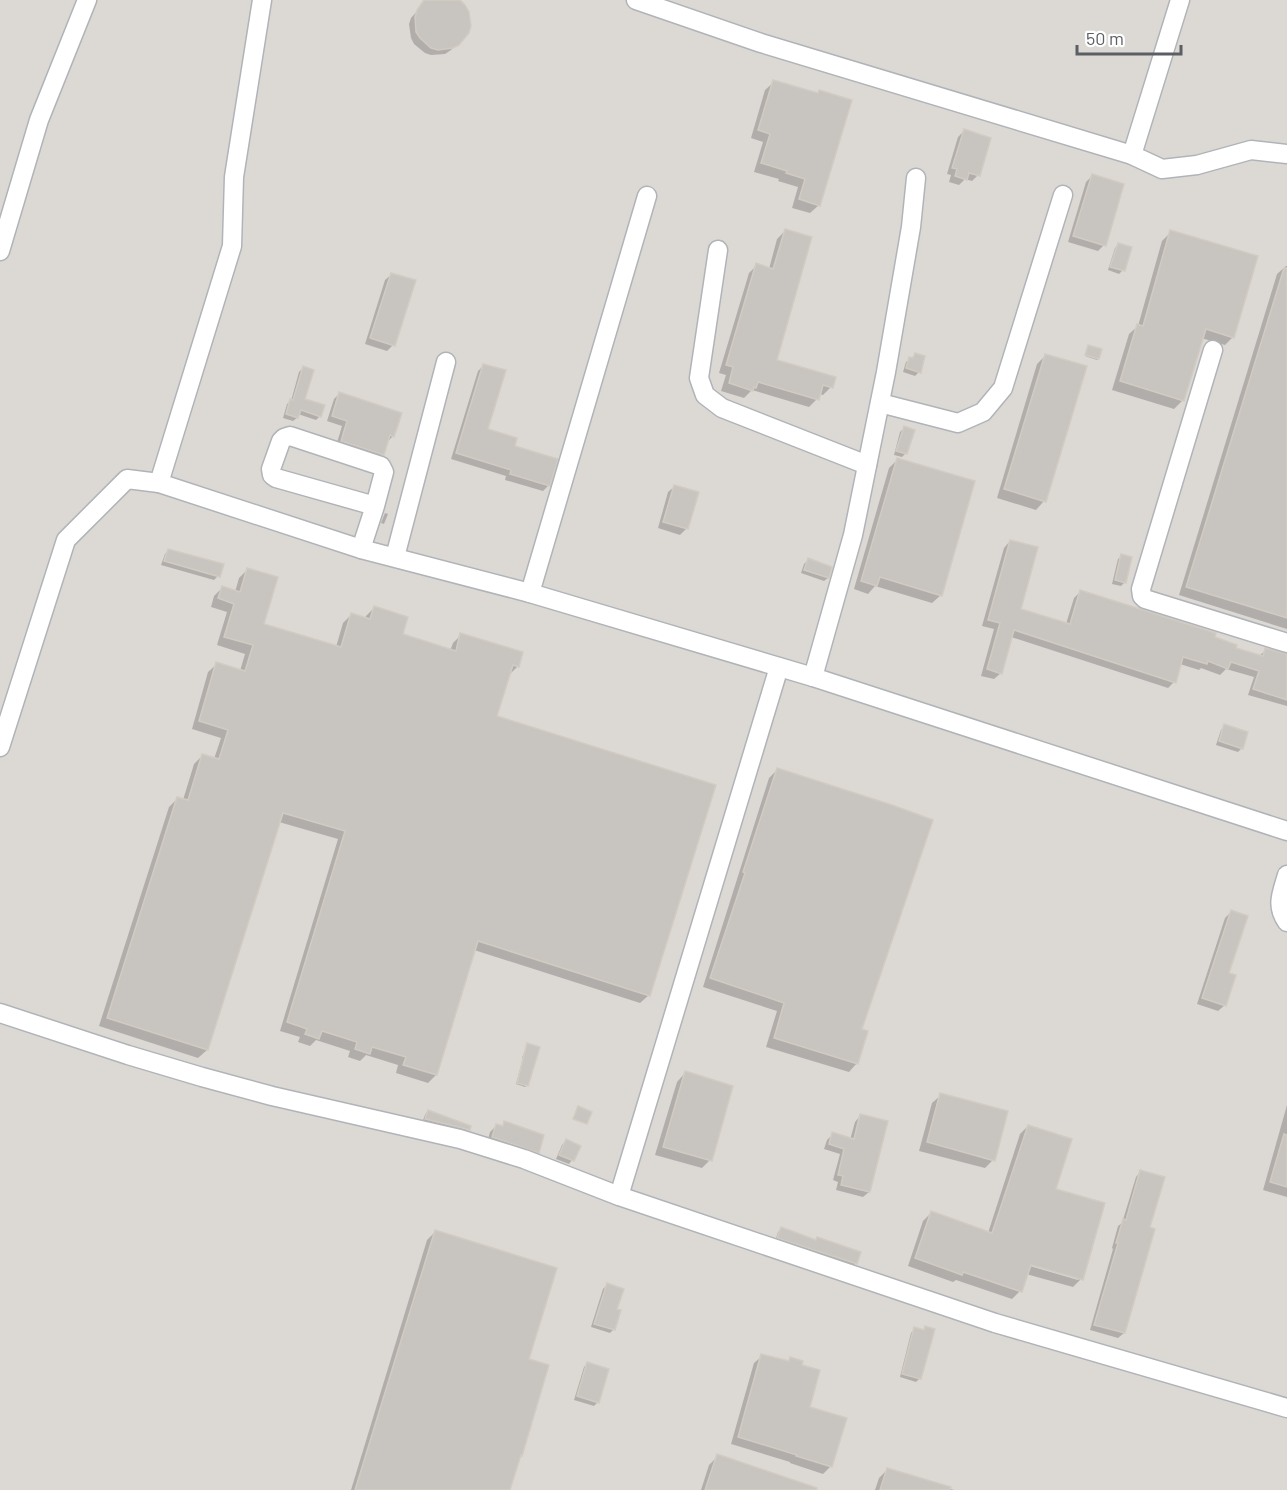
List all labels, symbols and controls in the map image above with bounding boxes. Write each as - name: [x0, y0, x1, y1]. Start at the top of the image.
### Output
- scale bar: [1077, 18, 1180, 56]
- text: 50 m: [1086, 27, 1124, 49]

